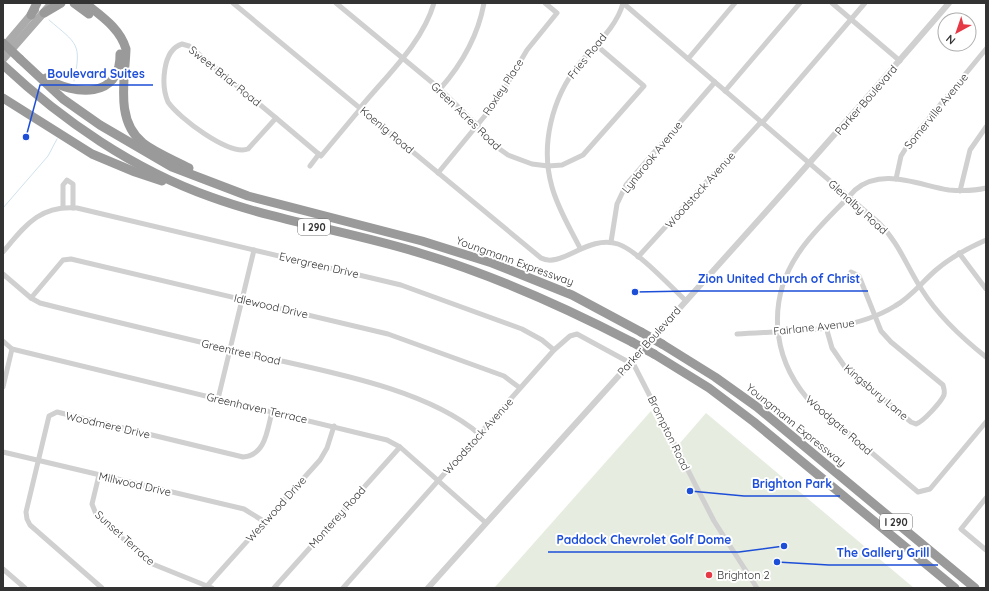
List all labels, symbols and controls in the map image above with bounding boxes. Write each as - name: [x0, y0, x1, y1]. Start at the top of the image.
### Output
- north arrow: [937, 12, 977, 52]
- street label: Fries Road: [564, 30, 610, 82]
- text: N: [943, 32, 958, 48]
- street label: Sweet Briar Road: [186, 43, 264, 109]
- street label: Roxley Place: [480, 56, 526, 118]
- callout: Boulevard Suites: [40, 61, 153, 85]
- street label: Parker Boulevard: [832, 62, 900, 138]
- text: Boulevard Suites: [47, 66, 145, 81]
- street label: Somerville Avenue: [901, 70, 971, 152]
- street label: Green Acres Road: [428, 79, 504, 153]
- street label: Koenig Road: [357, 103, 417, 157]
- street label: Lynbrook Avenue: [619, 118, 685, 196]
- street label: Woodstock Avenue: [662, 149, 738, 231]
- street label: Glenalby Road: [825, 177, 891, 237]
- road number: I 290: [298, 219, 330, 235]
- street label: Youngmann Expressway: [454, 233, 576, 289]
- street label: Evergreen Drive: [278, 249, 360, 281]
- callout: Zion United Church of Christ: [690, 267, 868, 291]
- text: Zion United Church of Christ: [698, 271, 860, 286]
- street label: Idlewood Drive: [233, 291, 309, 321]
- street label: Parker Boulevard: [614, 304, 684, 378]
- street label: Fairlane Avenue: [773, 316, 855, 338]
- street label: Greentree Road: [200, 336, 282, 368]
- street label: Kingsbury Lane: [841, 361, 911, 423]
- street label: Youngmann Expressway: [743, 380, 849, 470]
- street label: Greenhaven Terrace: [205, 390, 309, 426]
- street label: Woodgate Road: [803, 392, 875, 458]
- street label: Brompton Road: [645, 393, 693, 473]
- street label: Woodstock Avenue: [440, 395, 516, 477]
- street label: Woodmere Drive: [64, 408, 152, 442]
- street label: Millwood Drive: [97, 469, 173, 499]
- callout: Brighton Park: [744, 472, 840, 496]
- street label: Westwood Drive: [243, 473, 309, 545]
- text: Brighton Park: [752, 476, 832, 491]
- street label: Monterey Road: [305, 483, 369, 551]
- street label: Sunset Terrace: [92, 508, 158, 568]
- road number: I 290: [880, 514, 912, 530]
- callout: Paddock Chevrolet Golf Dome: [548, 528, 739, 552]
- text: Paddock Chevrolet Golf Dome: [557, 532, 731, 547]
- callout: The Gallery Grill: [829, 541, 938, 565]
- text: The Gallery Grill: [837, 545, 929, 560]
- place label: Brighton 2: [717, 568, 770, 582]
- marker: Brighton 2: [704, 570, 714, 580]

